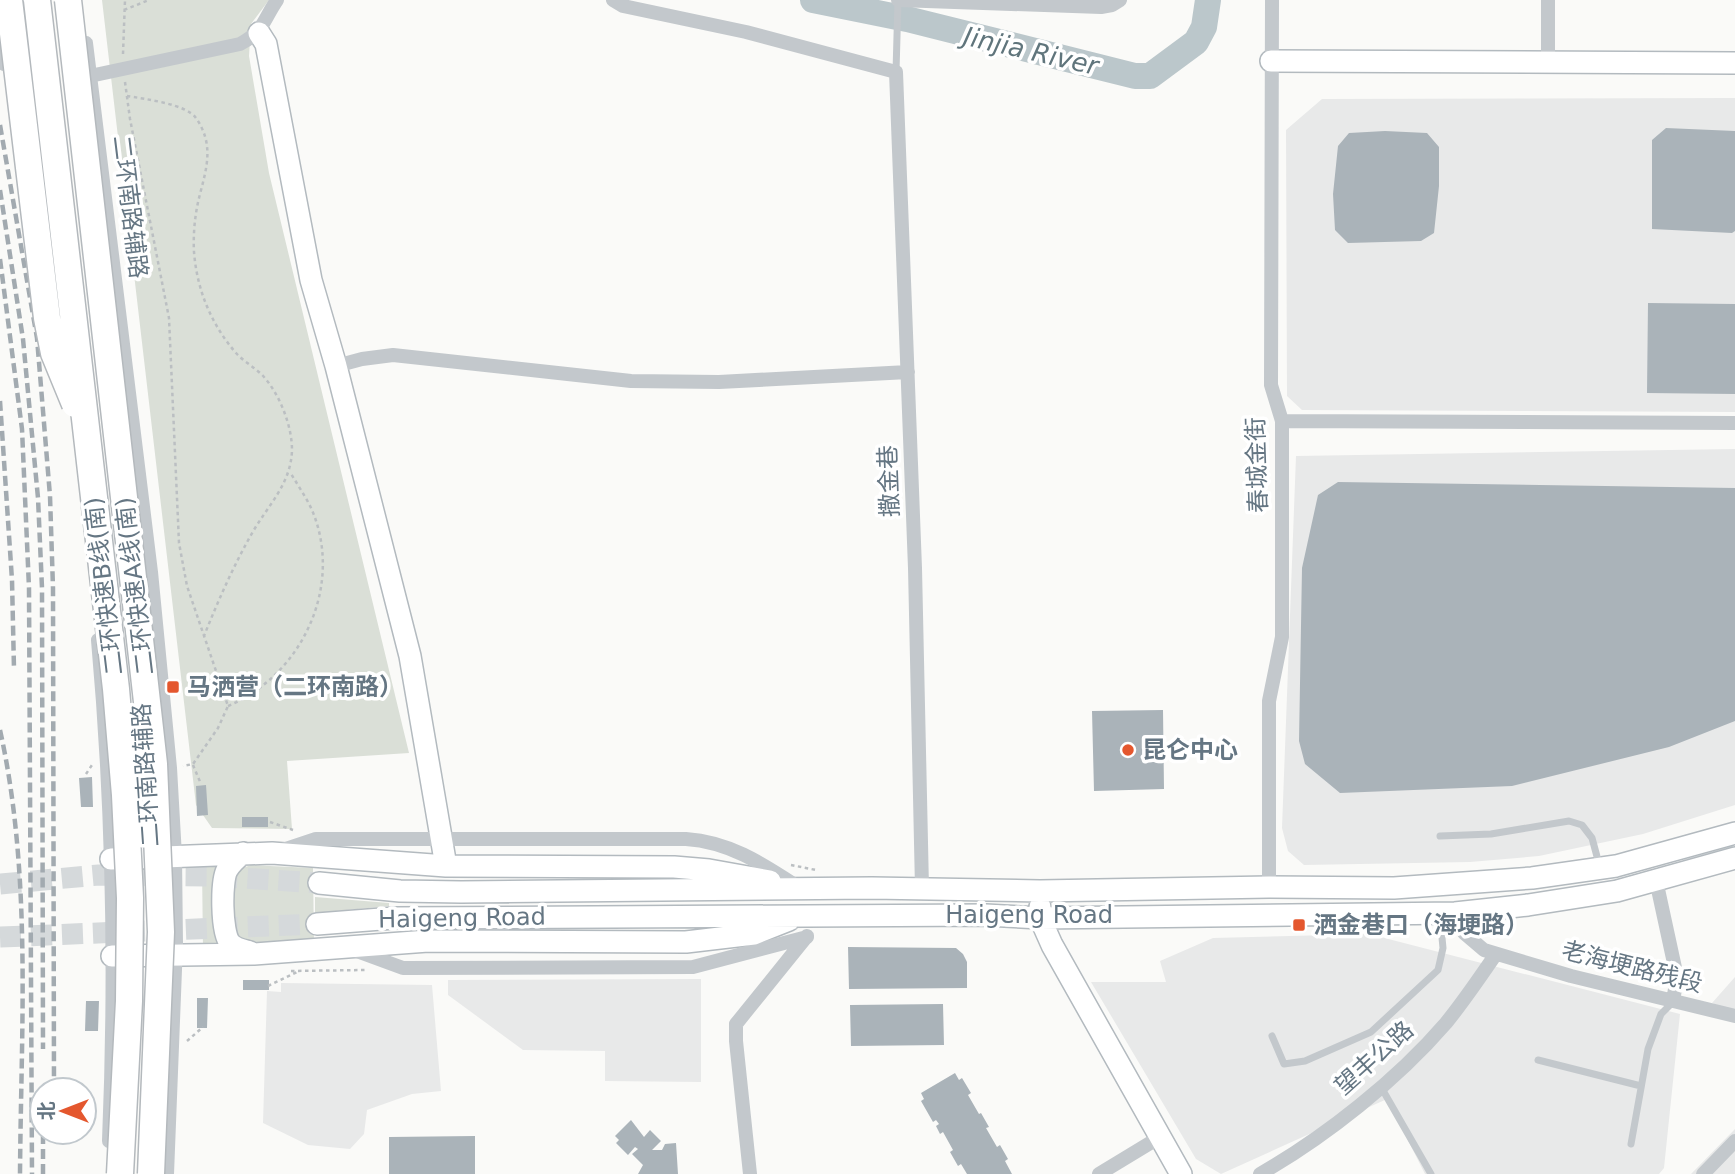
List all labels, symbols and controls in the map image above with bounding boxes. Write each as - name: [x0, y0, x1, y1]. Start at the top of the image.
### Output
- water label: Jinjia River: [956, 20, 1104, 82]
- street label: 二环南路辅路: [107, 134, 153, 280]
- street label: 春城金街: [1241, 417, 1273, 513]
- street label: 撒金巷: [874, 445, 904, 517]
- street label: 二环快速B线(南): [79, 495, 129, 677]
- street label: 二环快速A线(南): [110, 495, 160, 677]
- place label: 马洒营（二环南路）: [187, 673, 403, 701]
- marker: 马洒营（二环南路）: [165, 679, 181, 695]
- street label: 二环南路辅路: [127, 702, 165, 848]
- place label: 昆仑中心: [1142, 736, 1238, 764]
- marker: 昆仑中心: [1120, 742, 1136, 758]
- street label: Haigeng Road: [945, 901, 1113, 929]
- street label: Haigeng Road: [378, 903, 546, 933]
- place label: 洒金巷口（海埂路）: [1313, 911, 1529, 939]
- marker: 洒金巷口（海埂路）: [1291, 917, 1307, 933]
- street label: 老海埂路残段: [1559, 936, 1705, 998]
- street label: 望丰公路: [1329, 1015, 1419, 1101]
- north arrow: [28, 1076, 98, 1146]
- text: 北: [35, 1101, 57, 1121]

